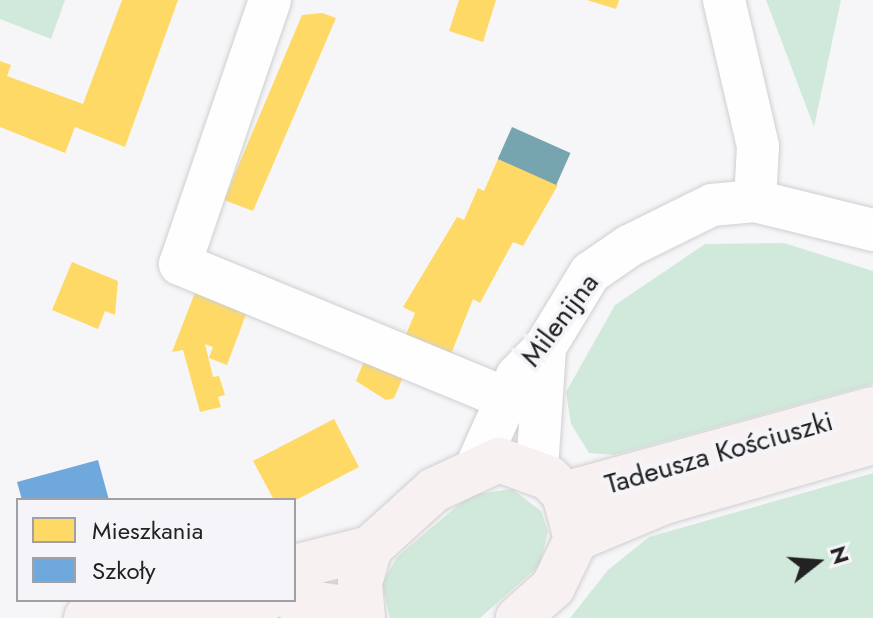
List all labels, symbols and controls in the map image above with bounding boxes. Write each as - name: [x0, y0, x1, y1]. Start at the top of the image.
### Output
- street label: Milenijna: [514, 267, 606, 373]
- street label: Tadeusza Kościuszki: [601, 404, 837, 502]
- legend: [16, 498, 296, 602]
- text: Mieszkania: [92, 513, 203, 548]
- north arrow: [777, 522, 857, 602]
- text: N: [822, 542, 858, 568]
- text: Szkoły: [92, 553, 156, 588]

